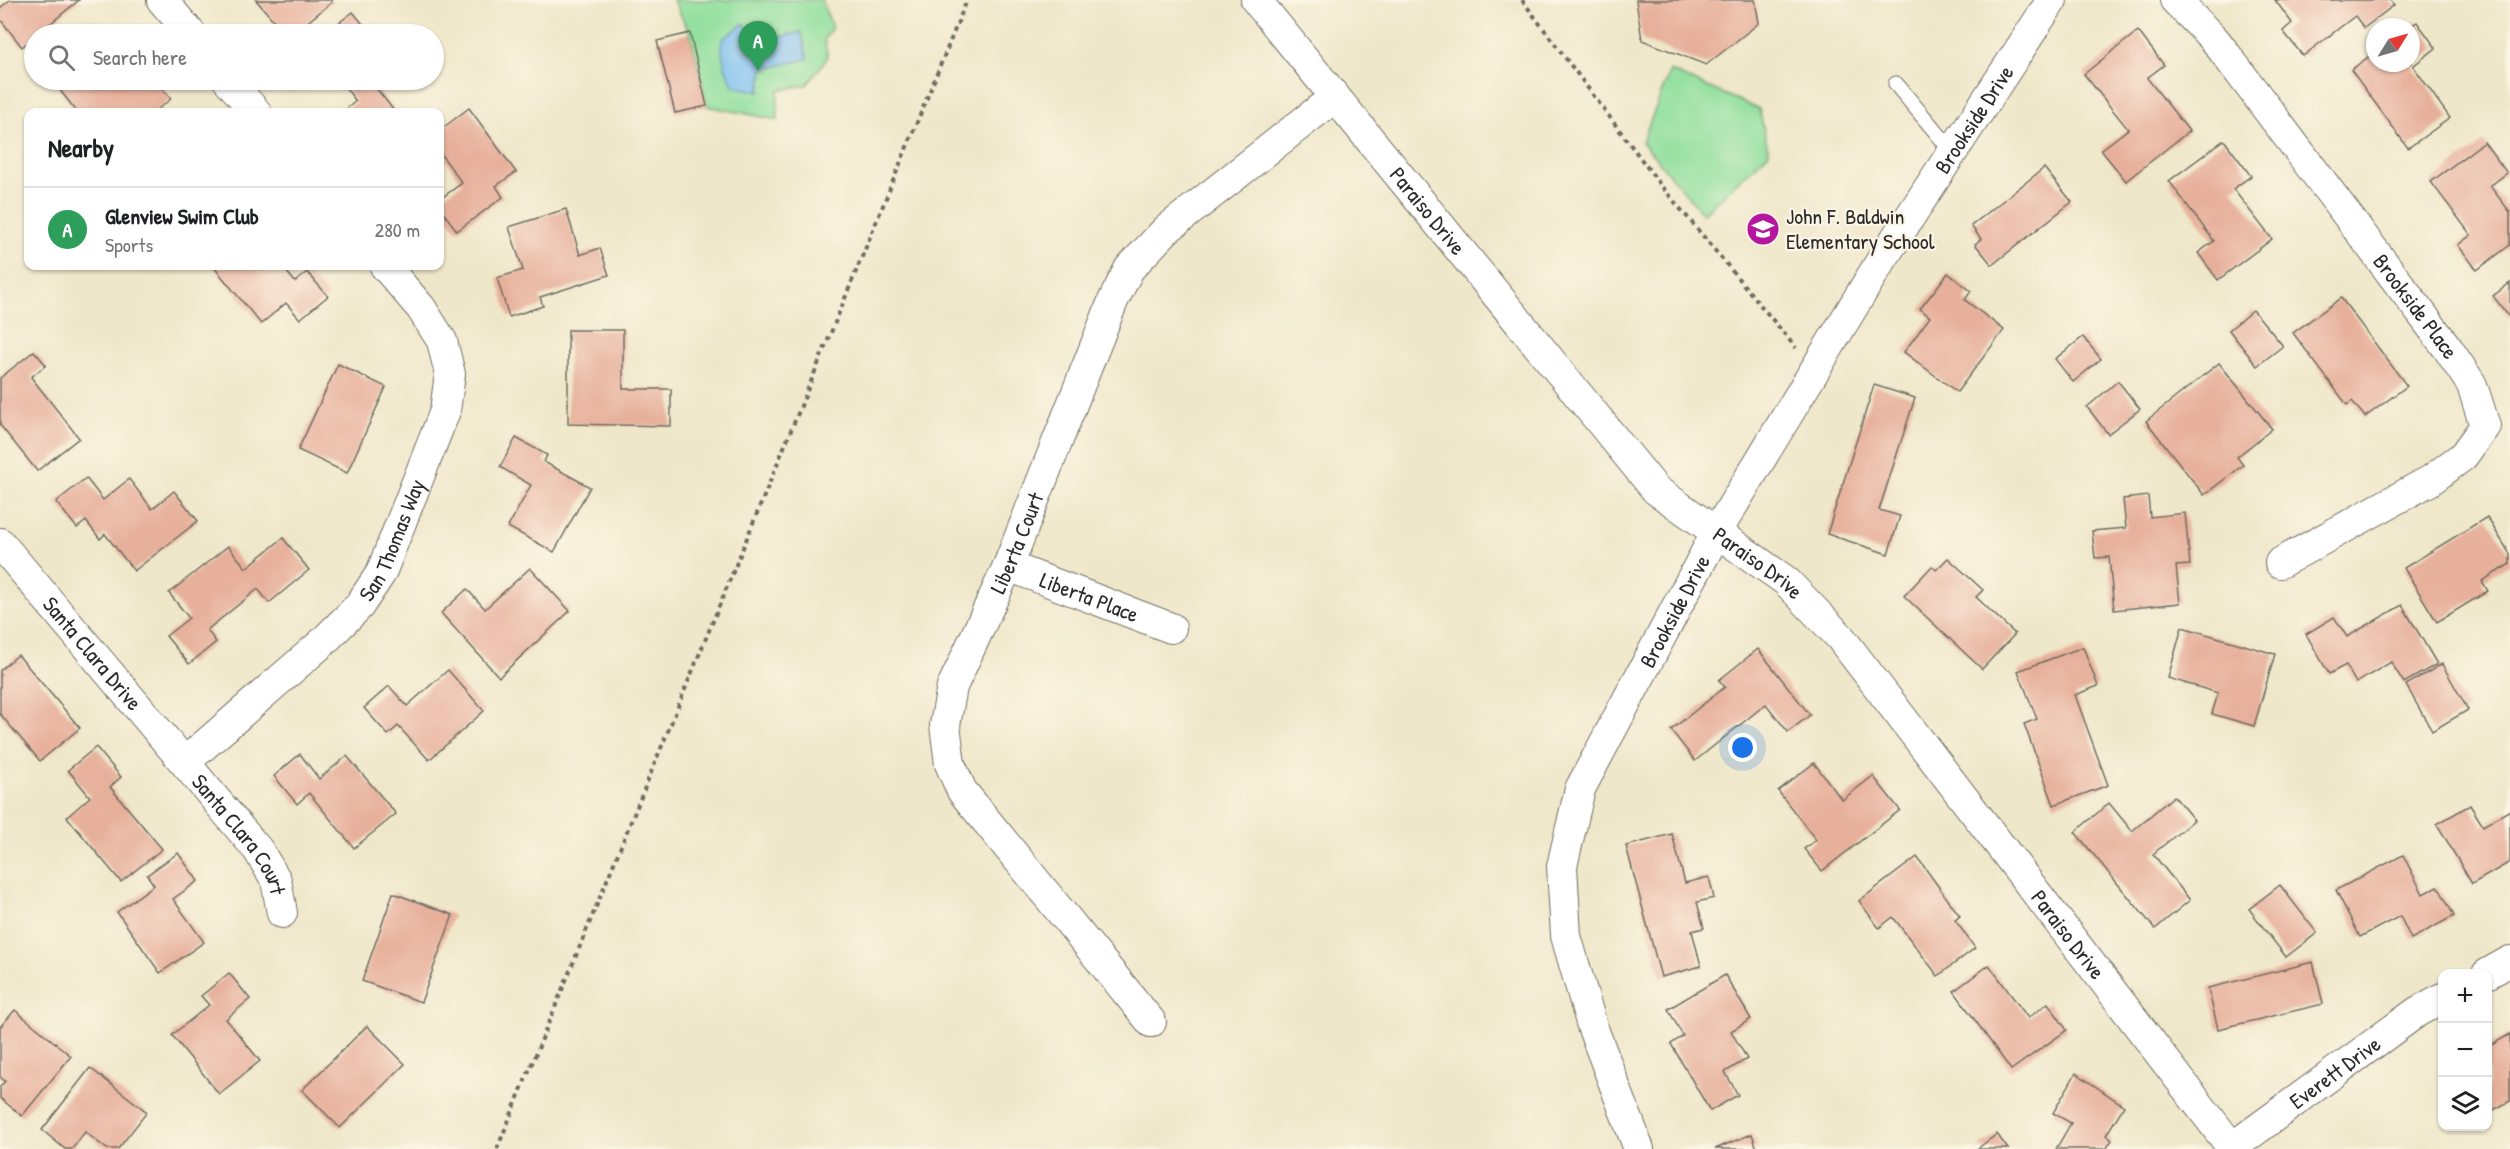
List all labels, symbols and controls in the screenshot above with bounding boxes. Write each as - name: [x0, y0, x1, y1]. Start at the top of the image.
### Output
- north arrow: [2366, 18, 2420, 72]
- pin: A: [738, 22, 777, 71]
- search box: [24, 24, 444, 90]
- icon: search: [45, 41, 78, 74]
- text: Search here: [93, 42, 187, 72]
- street label: Brookside Drive: [1927, 59, 2020, 179]
- text: Nearby: [48, 130, 114, 165]
- street label: Paraiso Drive: [1383, 160, 1473, 261]
- text: Glenview Swim Club: [105, 201, 259, 231]
- place label: John F. Baldwin Elementary School: [1786, 201, 1935, 256]
- school or university icon: John F. Baldwin Elementary School: [1745, 211, 1781, 247]
- text: A: [63, 216, 72, 243]
- text: 280 m: [375, 216, 420, 243]
- text: Sports: [105, 231, 153, 258]
- street label: Brookside Place: [2366, 247, 2466, 365]
- street label: San Thomas Way: [351, 475, 432, 607]
- street label: Liberta Court: [982, 488, 1051, 598]
- street label: Paraiso Drive: [1707, 520, 1810, 606]
- street label: Brookside Drive: [1632, 549, 1717, 673]
- street label: Liberta Place: [1036, 565, 1143, 629]
- street label: Santa Clara Drive: [36, 590, 149, 717]
- your location: [1728, 733, 1757, 762]
- street label: Santa Clara Court: [185, 767, 293, 897]
- street label: Paraiso Drive: [2024, 884, 2112, 985]
- map controls: [2438, 969, 2492, 1131]
- button: +: [2438, 969, 2492, 1023]
- button: −: [2438, 1023, 2492, 1077]
- street label: Everett Drive: [2283, 1029, 2387, 1116]
- button: layers: [2438, 1077, 2492, 1131]

